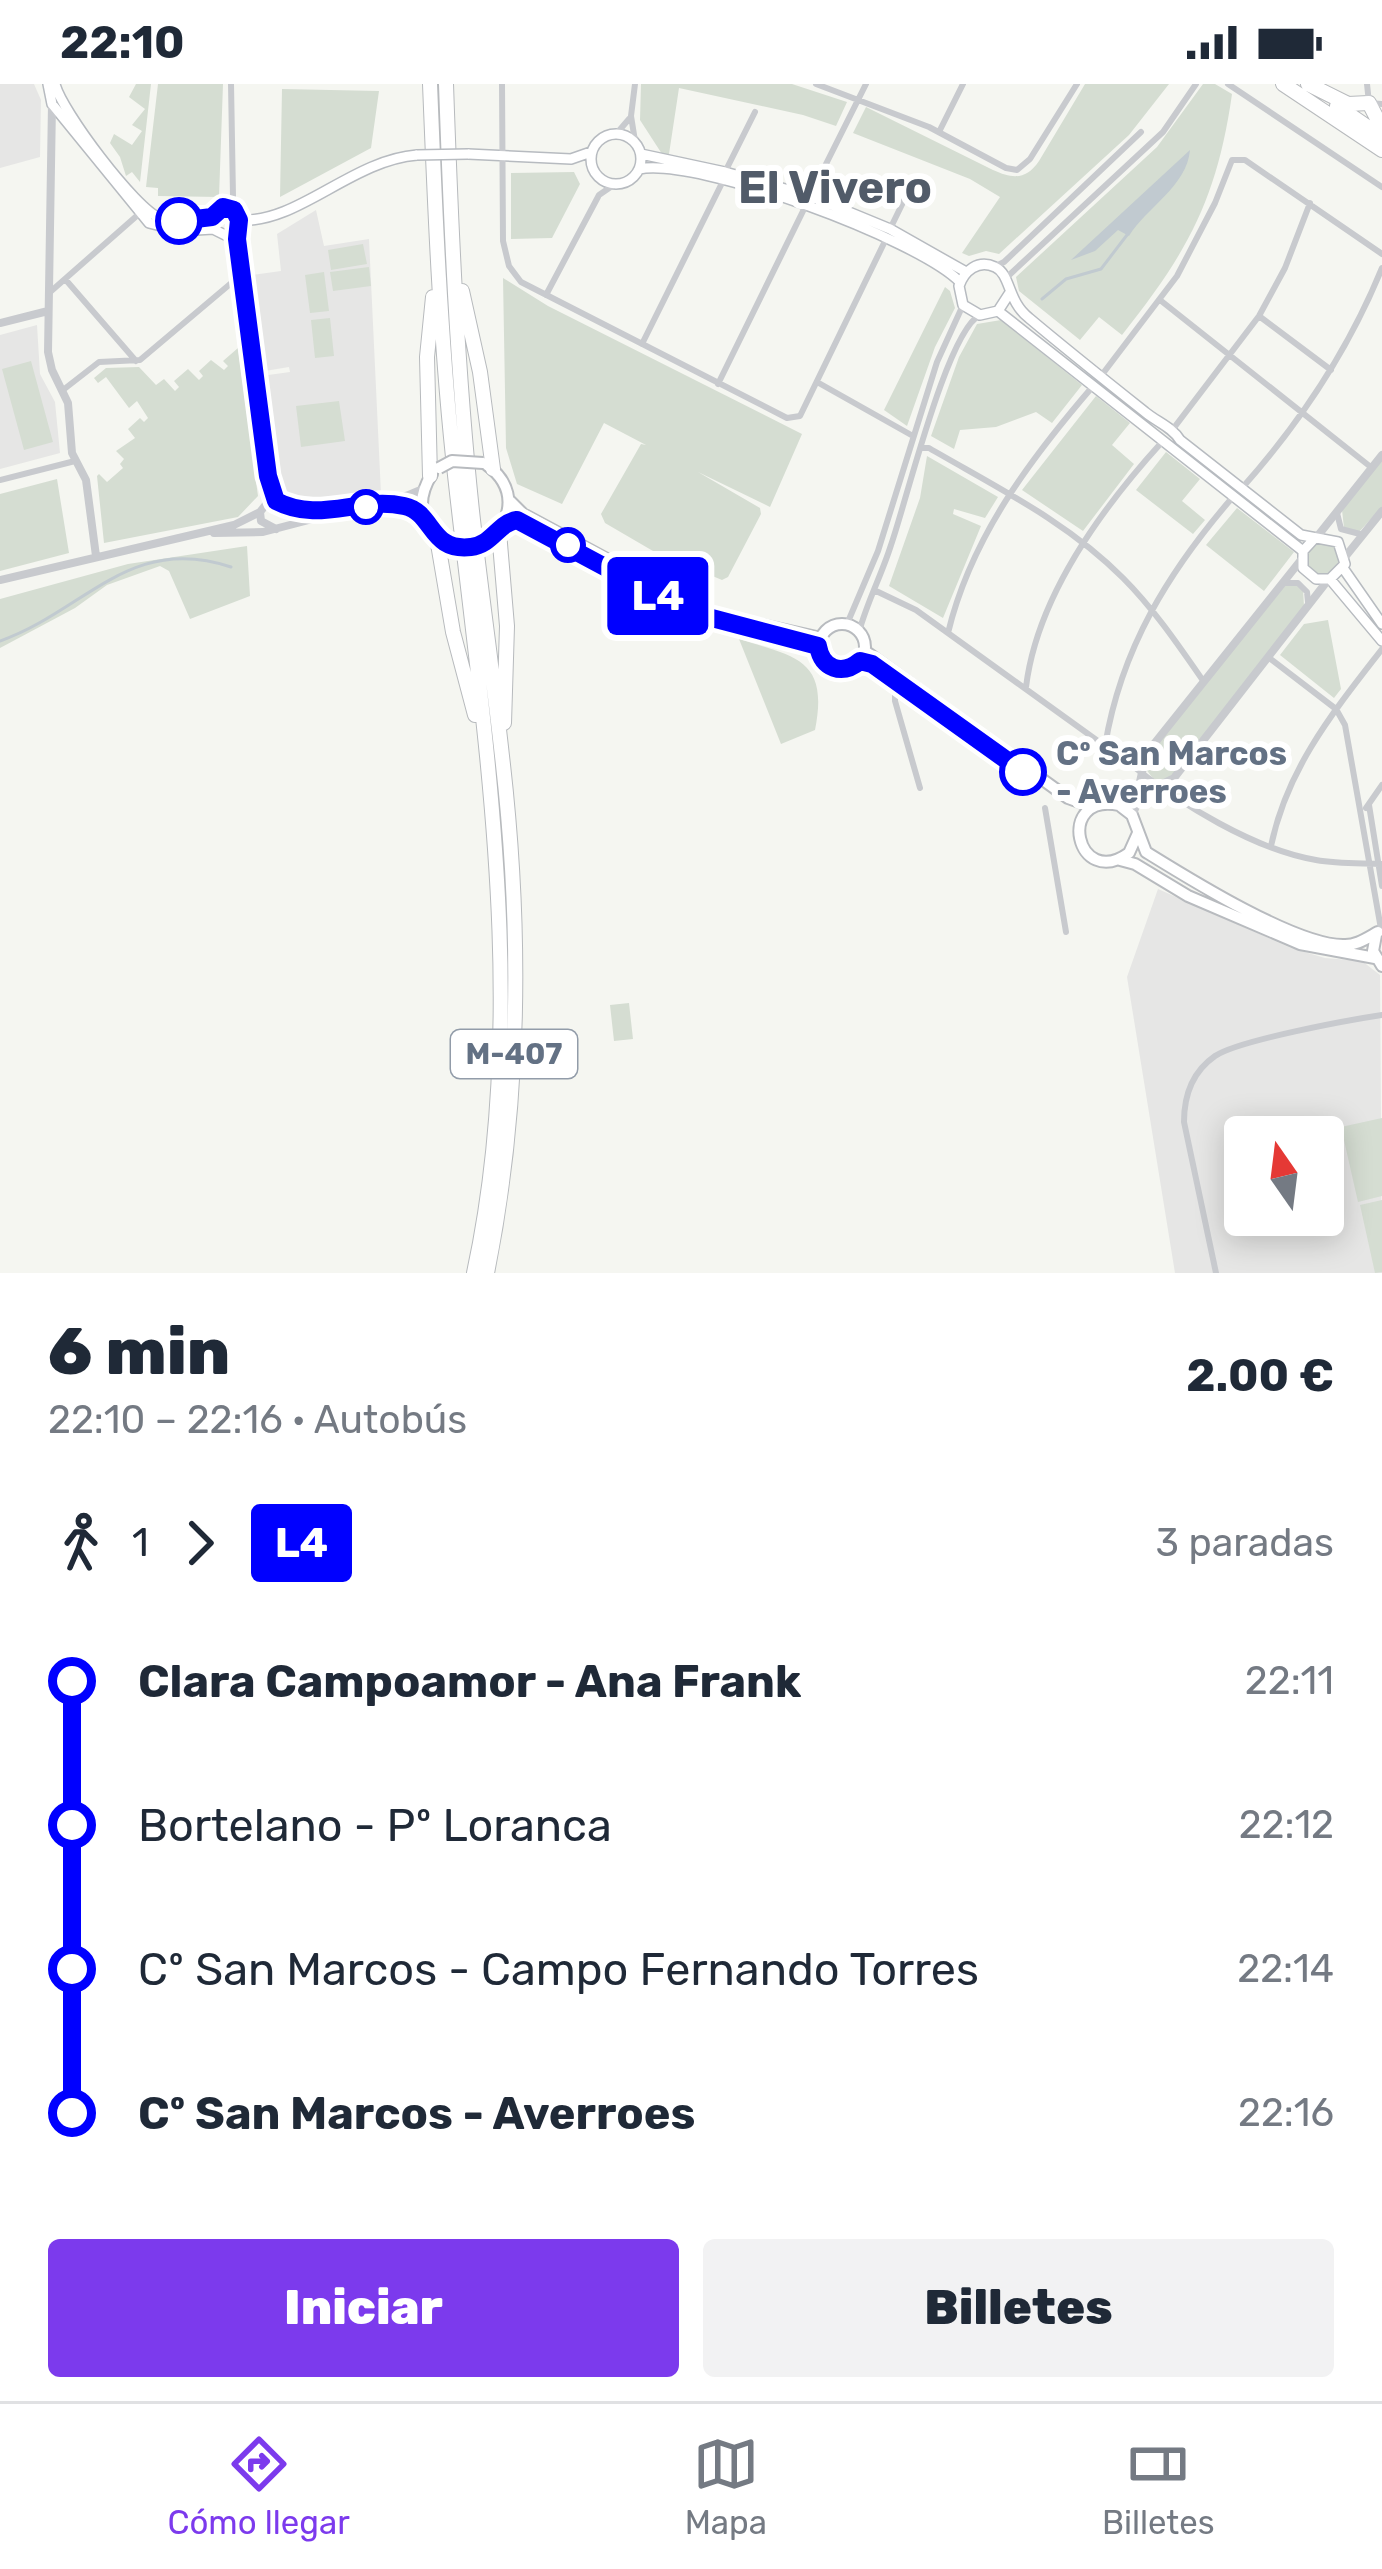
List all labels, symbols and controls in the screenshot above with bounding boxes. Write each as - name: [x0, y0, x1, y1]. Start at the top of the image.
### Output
- text: 22:10: [60, 16, 185, 69]
- district label: El Vivero: [738, 161, 932, 214]
- unlabelled marker: [157, 199, 201, 243]
- unlabelled marker: [350, 491, 382, 523]
- unlabelled marker: [552, 529, 584, 561]
- line badge: L4: [604, 557, 712, 635]
- text: L4: [631, 571, 685, 621]
- place label: Cº San Marcos - Averroes: [1056, 734, 1287, 811]
- marker: Cº San Marcos - Averroes: [1001, 750, 1045, 794]
- road number: M-407: [451, 1030, 577, 1078]
- north arrow: [1224, 1116, 1344, 1236]
- map controls: [1224, 1116, 1344, 1236]
- text: 6 min: [48, 1312, 230, 1391]
- text: 2.00 €: [1186, 1349, 1334, 1402]
- text: 22:10 – 22:16 · Autobús: [48, 1397, 467, 1443]
- icon: walk: [48, 1510, 114, 1576]
- icon: forward: [167, 1510, 233, 1576]
- text: L4: [275, 1518, 328, 1568]
- text: 1: [132, 1520, 149, 1566]
- text: 3 paradas: [1156, 1520, 1334, 1566]
- text: Clara Campoamor - Ana Frank: [138, 1655, 801, 1708]
- text: 22:11: [1245, 1658, 1334, 1704]
- text: Bortelano - Pº Loranca: [138, 1799, 612, 1852]
- text: 22:12: [1239, 1802, 1334, 1848]
- text: Cº San Marcos - Campo Fernando Torres: [138, 1943, 979, 1996]
- text: 22:14: [1237, 1946, 1334, 1992]
- text: Cº San Marcos - Averroes: [138, 2087, 695, 2140]
- text: 22:16: [1238, 2090, 1334, 2136]
- button: Iniciar: [48, 2239, 679, 2377]
- button: Billetes: [703, 2239, 1334, 2377]
- tab: Cómo llegar: [167, 2431, 350, 2542]
- tab: Mapa: [685, 2431, 767, 2542]
- tab: Billetes: [1102, 2431, 1215, 2542]

